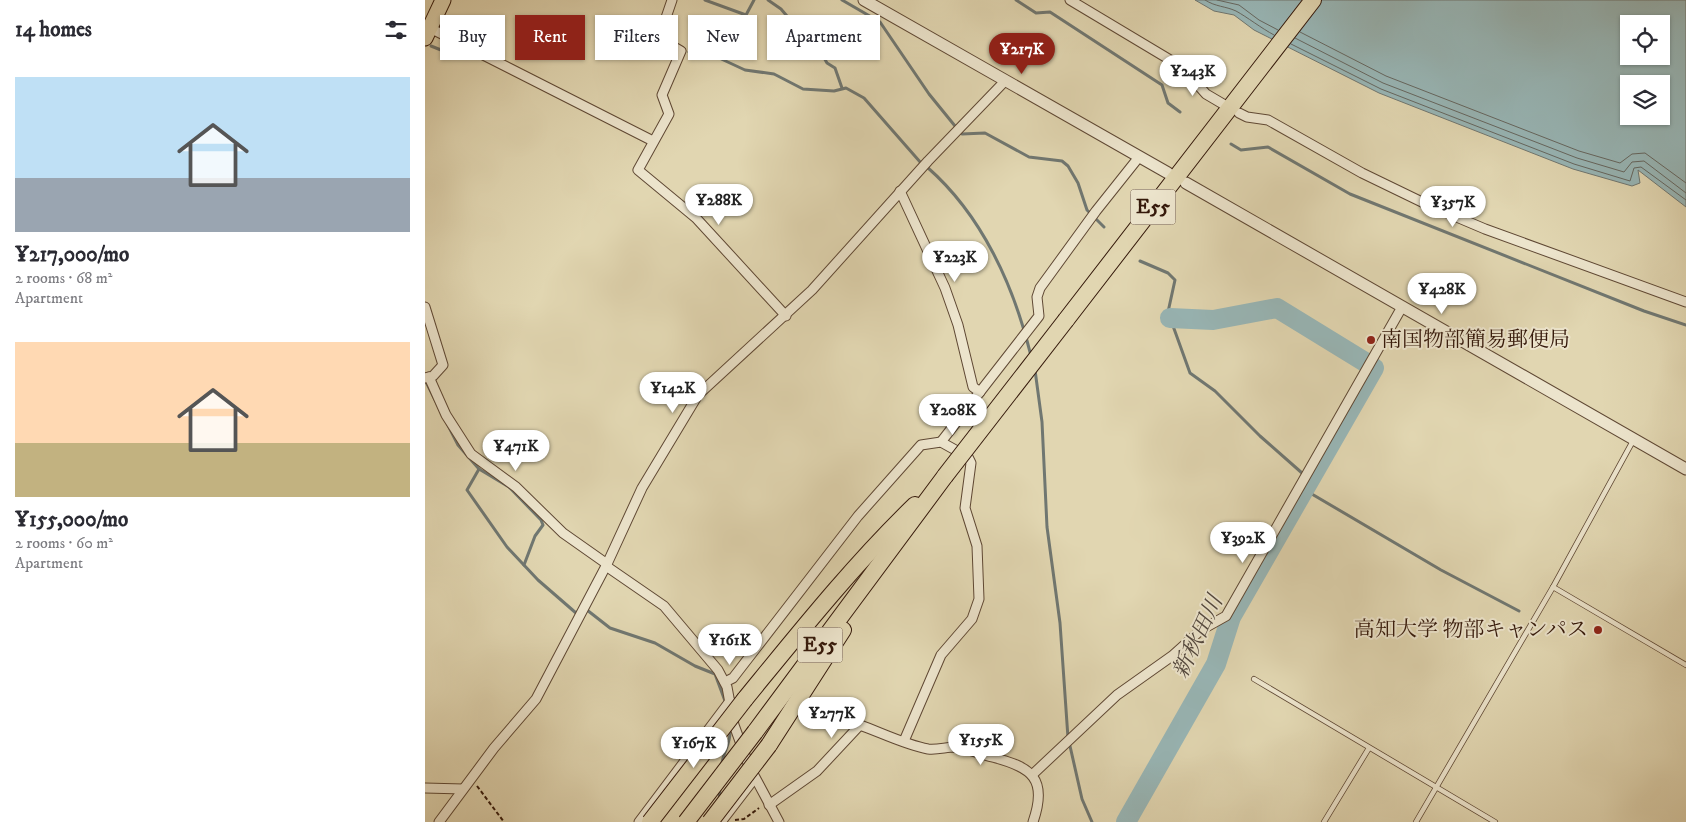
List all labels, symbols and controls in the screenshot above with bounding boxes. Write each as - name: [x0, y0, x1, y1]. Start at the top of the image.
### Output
- chip: Buy: [440, 15, 505, 60]
- chip: Rent: [515, 15, 585, 60]
- chip: Filters: [595, 15, 678, 60]
- chip: New: [688, 15, 757, 60]
- chip: Apartment: [767, 15, 880, 60]
- map controls: [1620, 15, 1670, 125]
- button: locate: [1620, 15, 1670, 65]
- icon: filters: [382, 16, 410, 44]
- text: 14 homes: [15, 17, 92, 43]
- pin: ¥217K: [987, 32, 1057, 75]
- text: ¥217K: [1000, 39, 1044, 59]
- pin: ¥243K: [1158, 54, 1228, 97]
- text: ¥243K: [1170, 61, 1216, 81]
- button: layers: [1620, 75, 1670, 125]
- icon: home: [168, 110, 258, 200]
- pin: ¥288K: [684, 184, 754, 226]
- pin: ¥357K: [1418, 186, 1488, 228]
- text: ¥288K: [696, 190, 742, 210]
- road number: E55: [1131, 190, 1175, 224]
- text: ¥357K: [1431, 192, 1475, 212]
- pin: ¥223K: [920, 240, 990, 283]
- text: ¥217,000/mo: [15, 242, 129, 268]
- text: ¥223K: [933, 247, 977, 267]
- text: 2 rooms · 68 m²: [15, 268, 112, 288]
- pin: ¥428K: [1407, 272, 1477, 315]
- text: ¥428K: [1418, 279, 1466, 299]
- text: Apartment: [15, 288, 83, 308]
- place label: 南国物部簡易郵便局: [1381, 327, 1570, 353]
- marker: 南国物部簡易郵便局: [1365, 334, 1377, 346]
- pin: ¥142K: [638, 372, 708, 414]
- icon: home: [168, 375, 258, 465]
- text: ¥142K: [651, 378, 695, 398]
- pin: ¥208K: [918, 394, 988, 436]
- text: ¥208K: [930, 400, 976, 420]
- pin: ¥471K: [481, 430, 551, 472]
- text: ¥471K: [494, 436, 538, 456]
- text: ¥155,000/mo: [15, 507, 128, 533]
- pin: ¥392K: [1208, 522, 1278, 564]
- text: ¥392K: [1221, 528, 1265, 548]
- text: 2 rooms · 60 m²: [15, 533, 113, 553]
- text: Apartment: [15, 553, 83, 573]
- water label: 新秋田川: [1167, 590, 1230, 683]
- place label: 高知大学 物部キャンパス: [1354, 617, 1588, 643]
- pin: ¥161K: [695, 624, 765, 666]
- marker: 高知大学 物部キャンパス: [1592, 624, 1604, 636]
- road number: E55: [797, 628, 843, 662]
- text: ¥161K: [709, 630, 751, 650]
- pin: ¥277K: [797, 696, 867, 739]
- text: ¥277K: [809, 703, 855, 723]
- pin: ¥155K: [946, 724, 1016, 766]
- pin: ¥167K: [659, 726, 729, 769]
- text: ¥155K: [959, 730, 1003, 750]
- text: ¥167K: [672, 733, 716, 753]

